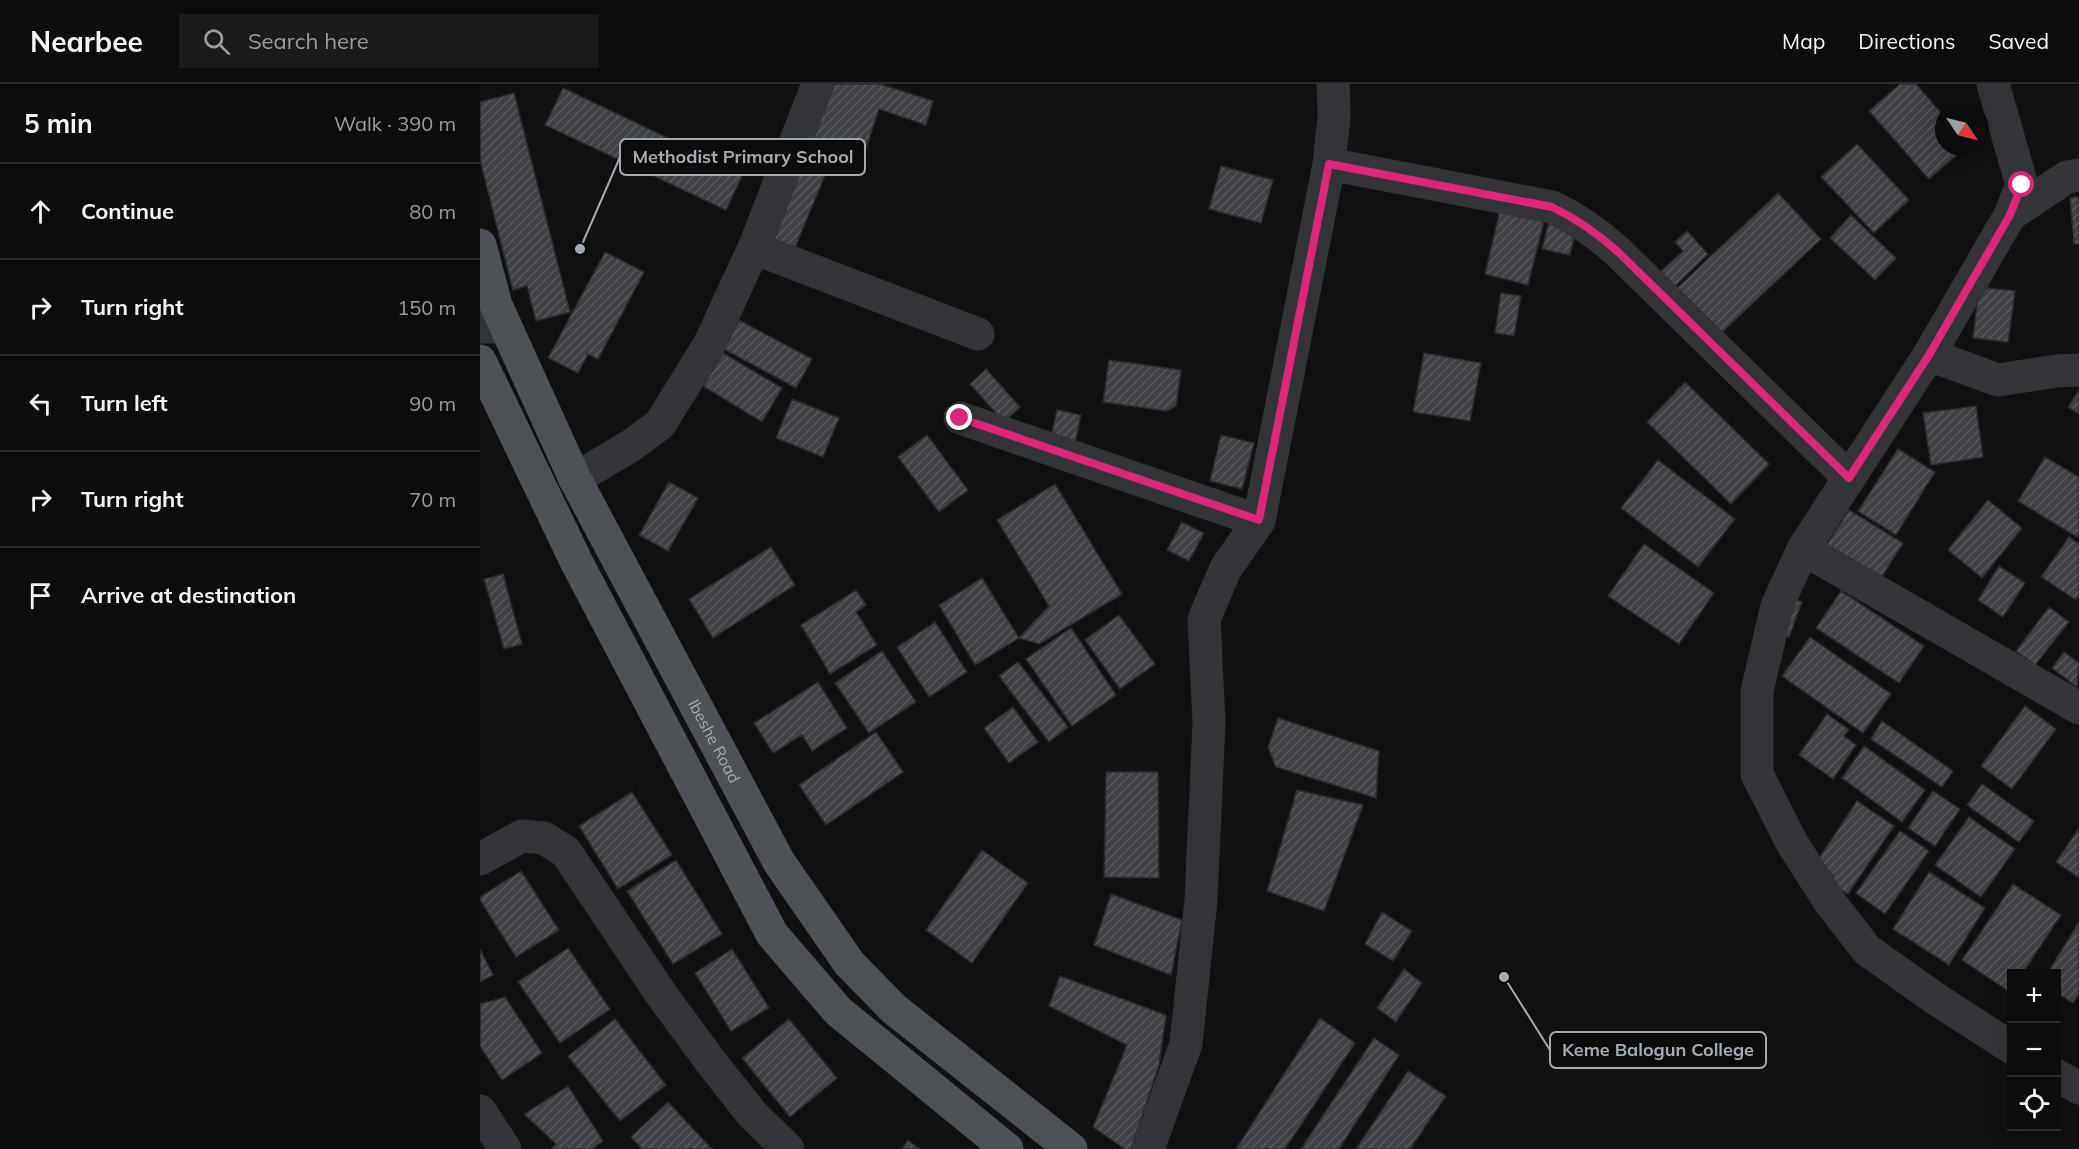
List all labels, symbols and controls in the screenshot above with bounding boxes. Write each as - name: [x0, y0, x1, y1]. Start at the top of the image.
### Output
- search box: [179, 14, 599, 68]
- text: Nearbee: [30, 24, 143, 59]
- icon: search: [200, 25, 233, 58]
- text: Search here: [248, 27, 369, 55]
- text: Map: [1782, 28, 1825, 54]
- text: Directions: [1858, 28, 1955, 54]
- text: Saved: [1988, 28, 2049, 54]
- north arrow: [1935, 102, 1989, 156]
- text: 5 min: [24, 107, 93, 140]
- text: Walk · 390 m: [334, 111, 456, 136]
- callout: Methodist Primary School: [620, 139, 865, 175]
- text: Methodist Primary School: [632, 145, 854, 168]
- route start: [2008, 171, 2034, 197]
- icon: ahead: [24, 195, 57, 228]
- text: Continue: [81, 197, 174, 225]
- text: 80 m: [409, 199, 456, 224]
- icon: right: [24, 291, 57, 324]
- text: Turn right: [81, 293, 184, 321]
- text: 150 m: [397, 295, 456, 320]
- icon: left: [24, 387, 57, 420]
- text: Turn left: [81, 389, 168, 417]
- text: 90 m: [409, 391, 456, 416]
- route end: [946, 404, 972, 430]
- icon: right: [24, 483, 57, 516]
- text: Turn right: [81, 485, 184, 513]
- text: 70 m: [409, 487, 456, 512]
- icon: arrive: [24, 579, 57, 612]
- text: Arrive at destination: [81, 581, 296, 609]
- street label: Ibeshe Road: [684, 696, 745, 786]
- map controls: [2007, 969, 2061, 1131]
- button: +: [2007, 969, 2061, 1023]
- button: −: [2007, 1023, 2061, 1077]
- callout: Keme Balogun College: [1550, 1032, 1766, 1068]
- text: Keme Balogun College: [1562, 1038, 1754, 1061]
- button: locate: [2007, 1077, 2061, 1131]

